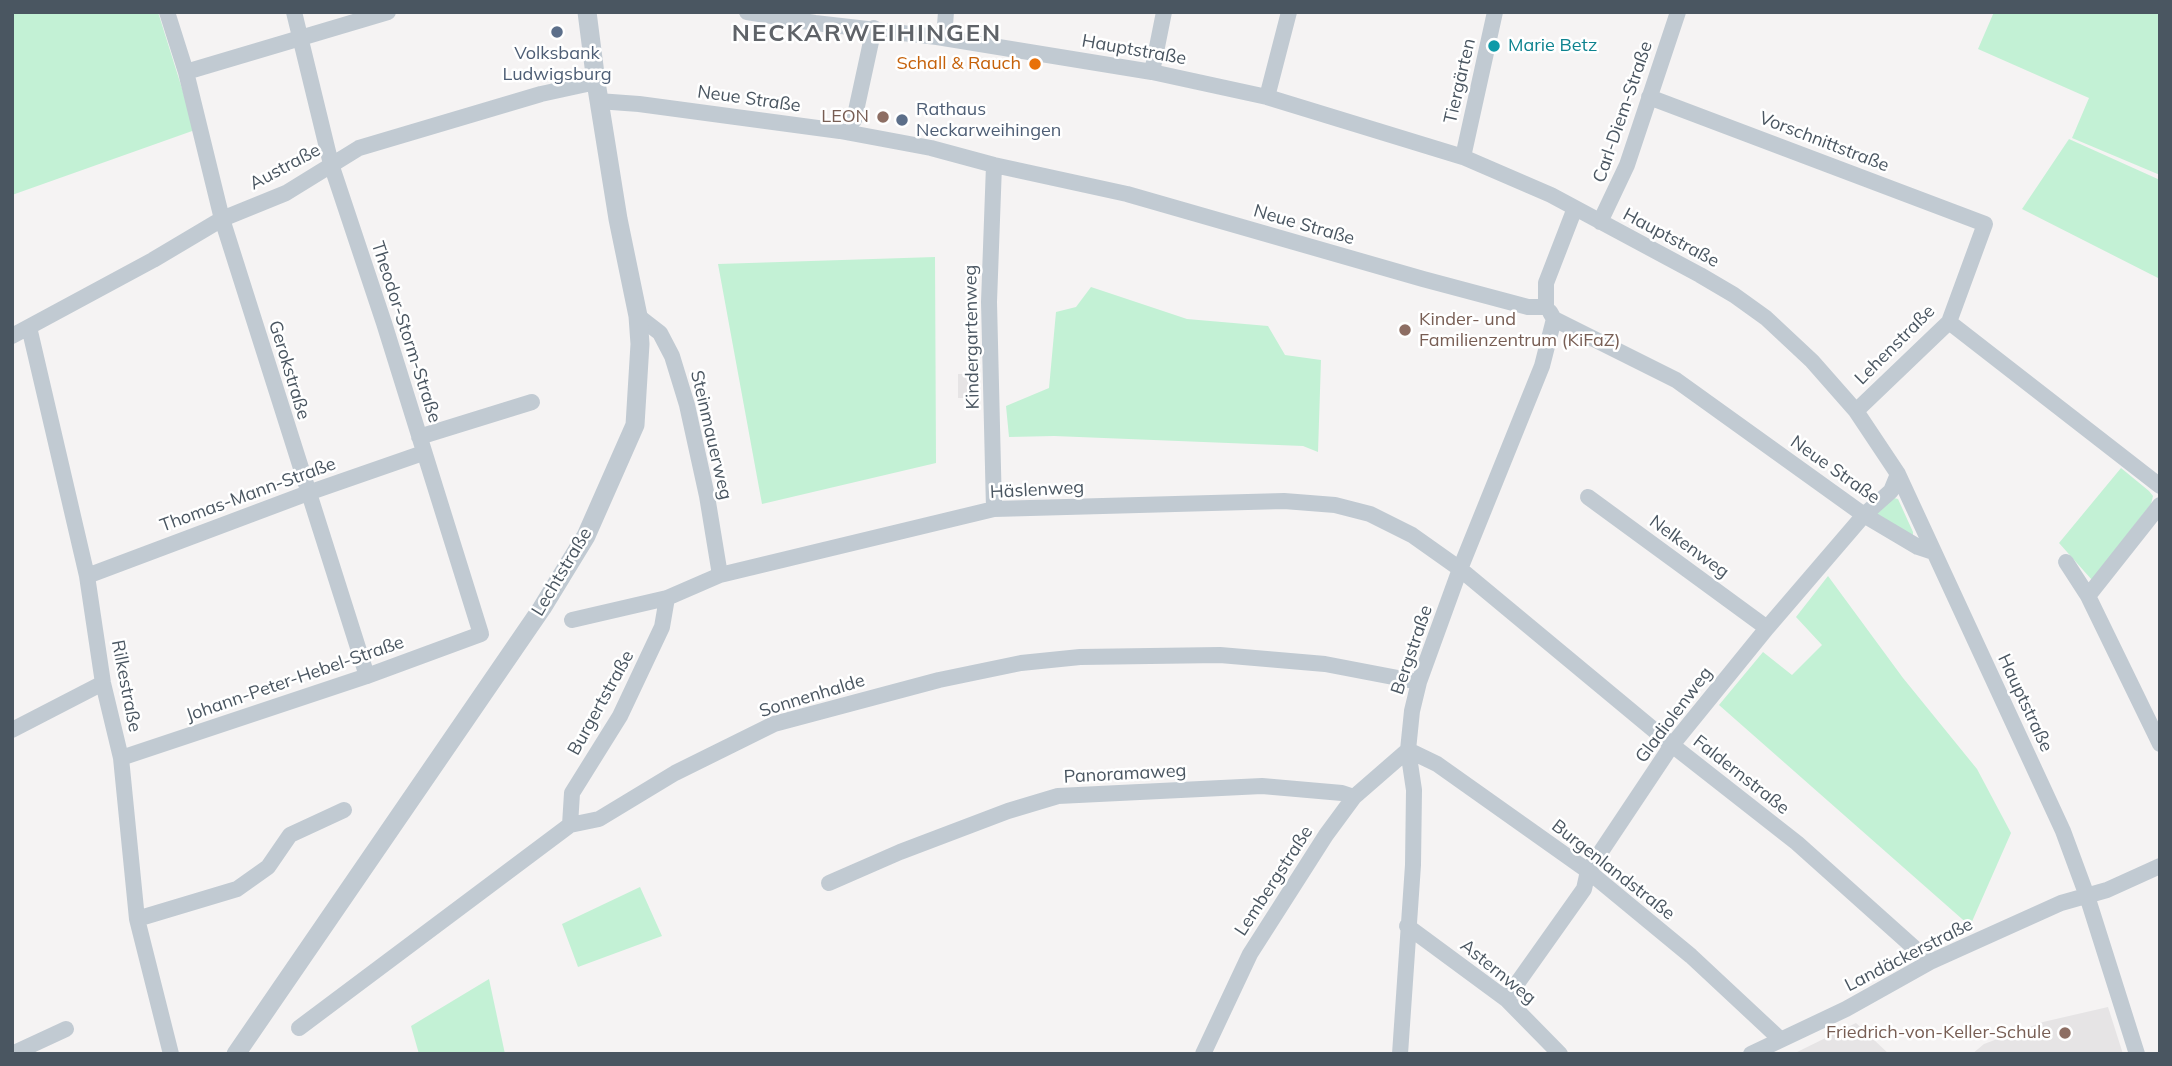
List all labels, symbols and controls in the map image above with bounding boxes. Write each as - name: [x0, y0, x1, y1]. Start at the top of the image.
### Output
- district label: NECKARWEIHINGEN: [734, 20, 1000, 48]
- marker: Volksbank Ludwigsburg: [549, 24, 565, 40]
- street label: Hauptstraße: [1080, 30, 1188, 70]
- place label: Marie Betz: [1508, 35, 1597, 57]
- street label: Tiergärten: [1440, 36, 1480, 126]
- marker: Marie Betz: [1486, 38, 1502, 54]
- street label: Carl-Diem-Straße: [1589, 39, 1657, 185]
- place label: Volksbank Ludwigsburg: [503, 43, 611, 86]
- place label: Schall & Rauch: [896, 53, 1021, 75]
- marker: Schall & Rauch: [1027, 56, 1043, 72]
- street label: Neue Straße: [696, 81, 802, 117]
- place label: Rathaus Neckarweihingen: [916, 99, 1061, 142]
- place label: LEON: [821, 106, 869, 128]
- street label: Vorschnittstraße: [1756, 107, 1892, 177]
- marker: LEON: [875, 109, 891, 125]
- marker: Rathaus Neckarweihingen: [894, 112, 910, 128]
- street label: Austraße: [246, 139, 324, 195]
- street label: Neue Straße: [1251, 200, 1357, 250]
- street label: Hauptstraße: [1619, 204, 1723, 272]
- street label: Theodor-Storm-Straße: [366, 239, 446, 425]
- street label: Kindergartenweg: [960, 265, 984, 409]
- street label: Lehenstraße: [1851, 301, 1939, 389]
- place label: Kinder- und Familienzentrum (KiFaZ): [1419, 309, 1621, 352]
- street label: Gerokstraße: [264, 318, 314, 422]
- marker: Kinder- und Familienzentrum (KiFaZ): [1397, 322, 1413, 338]
- street label: Steinmauerweg: [686, 368, 736, 502]
- street label: Neue Straße: [1786, 431, 1884, 509]
- street label: Thomas-Mann-Straße: [157, 453, 339, 537]
- street label: Häslenweg: [989, 477, 1085, 503]
- street label: Nelkenweg: [1645, 511, 1733, 583]
- street label: Lechtstraße: [527, 524, 597, 620]
- street label: Bergstraße: [1387, 603, 1437, 697]
- street label: Johann-Peter-Hebel-Straße: [183, 632, 407, 726]
- street label: Rilkestraße: [106, 638, 146, 734]
- street label: Burgertstraße: [563, 647, 639, 759]
- street label: Hauptstraße: [1993, 651, 2057, 755]
- street label: Gladiolenweg: [1631, 663, 1717, 767]
- street label: Sonnenhalde: [757, 670, 867, 722]
- street label: Faldernstraße: [1689, 731, 1793, 819]
- street label: Panoramaweg: [1063, 760, 1187, 788]
- street label: Burgenlandstraße: [1547, 815, 1679, 925]
- street label: Lembergstraße: [1230, 822, 1318, 940]
- street label: Landäckerstraße: [1841, 913, 1977, 997]
- street label: Asternweg: [1456, 935, 1540, 1009]
- place label: Friedrich-von-Keller-Schule: [1826, 1022, 2051, 1044]
- marker: Friedrich-von-Keller-Schule: [2057, 1025, 2073, 1041]

